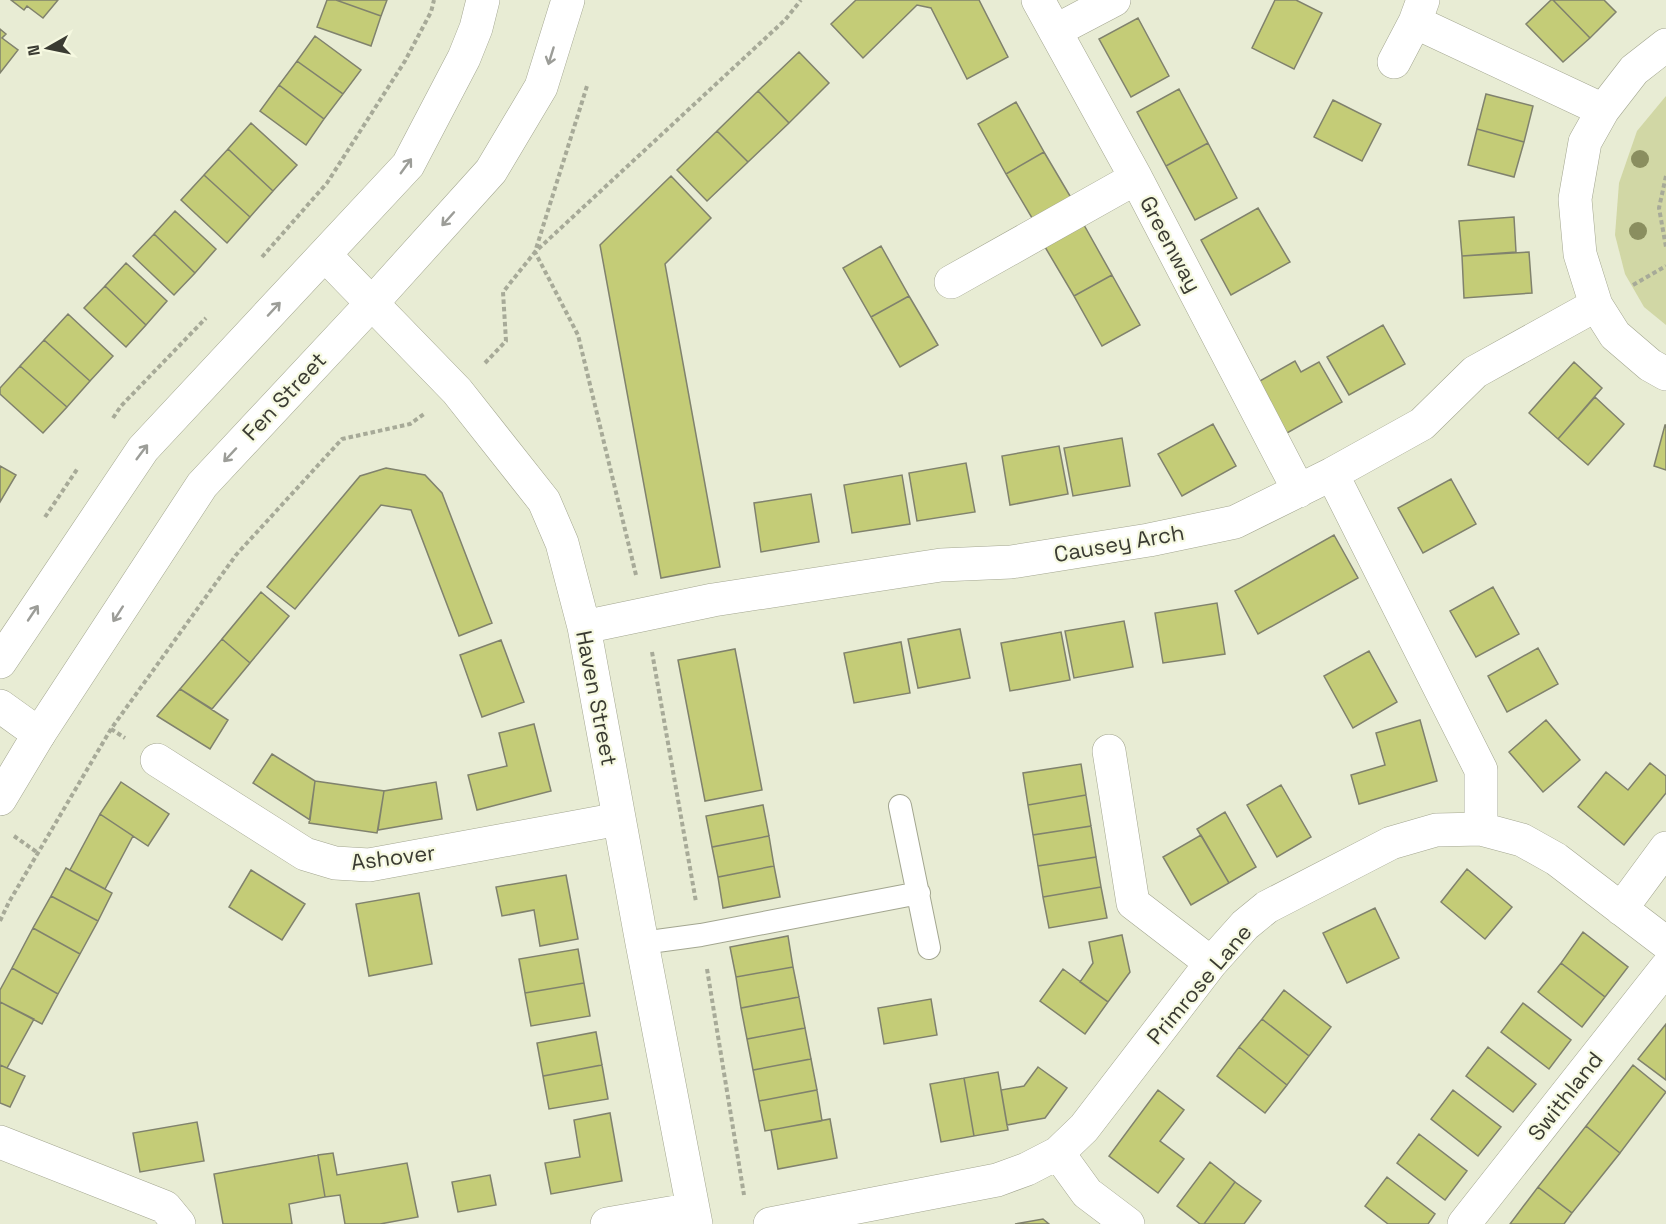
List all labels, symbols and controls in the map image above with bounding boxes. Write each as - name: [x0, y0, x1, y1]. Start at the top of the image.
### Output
- north arrow: [18, 18, 78, 78]
- text: N: [22, 43, 45, 57]
- one-way arrow: [545, 46, 556, 65]
- one-way arrow: [400, 158, 412, 174]
- street label: Greenway: [1134, 191, 1208, 297]
- one-way arrow: [441, 211, 455, 226]
- one-way arrow: [267, 301, 281, 316]
- street label: Fen Street: [236, 346, 332, 446]
- one-way arrow: [135, 444, 148, 460]
- one-way arrow: [223, 447, 237, 462]
- street label: Causey Arch: [1052, 518, 1186, 568]
- one-way arrow: [26, 605, 39, 622]
- one-way arrow: [111, 605, 124, 622]
- street label: Haven Street: [570, 628, 624, 768]
- street label: Ashover: [349, 838, 437, 876]
- street label: Primrose Lane: [1140, 918, 1258, 1050]
- street label: Swithland: [1521, 1046, 1609, 1146]

